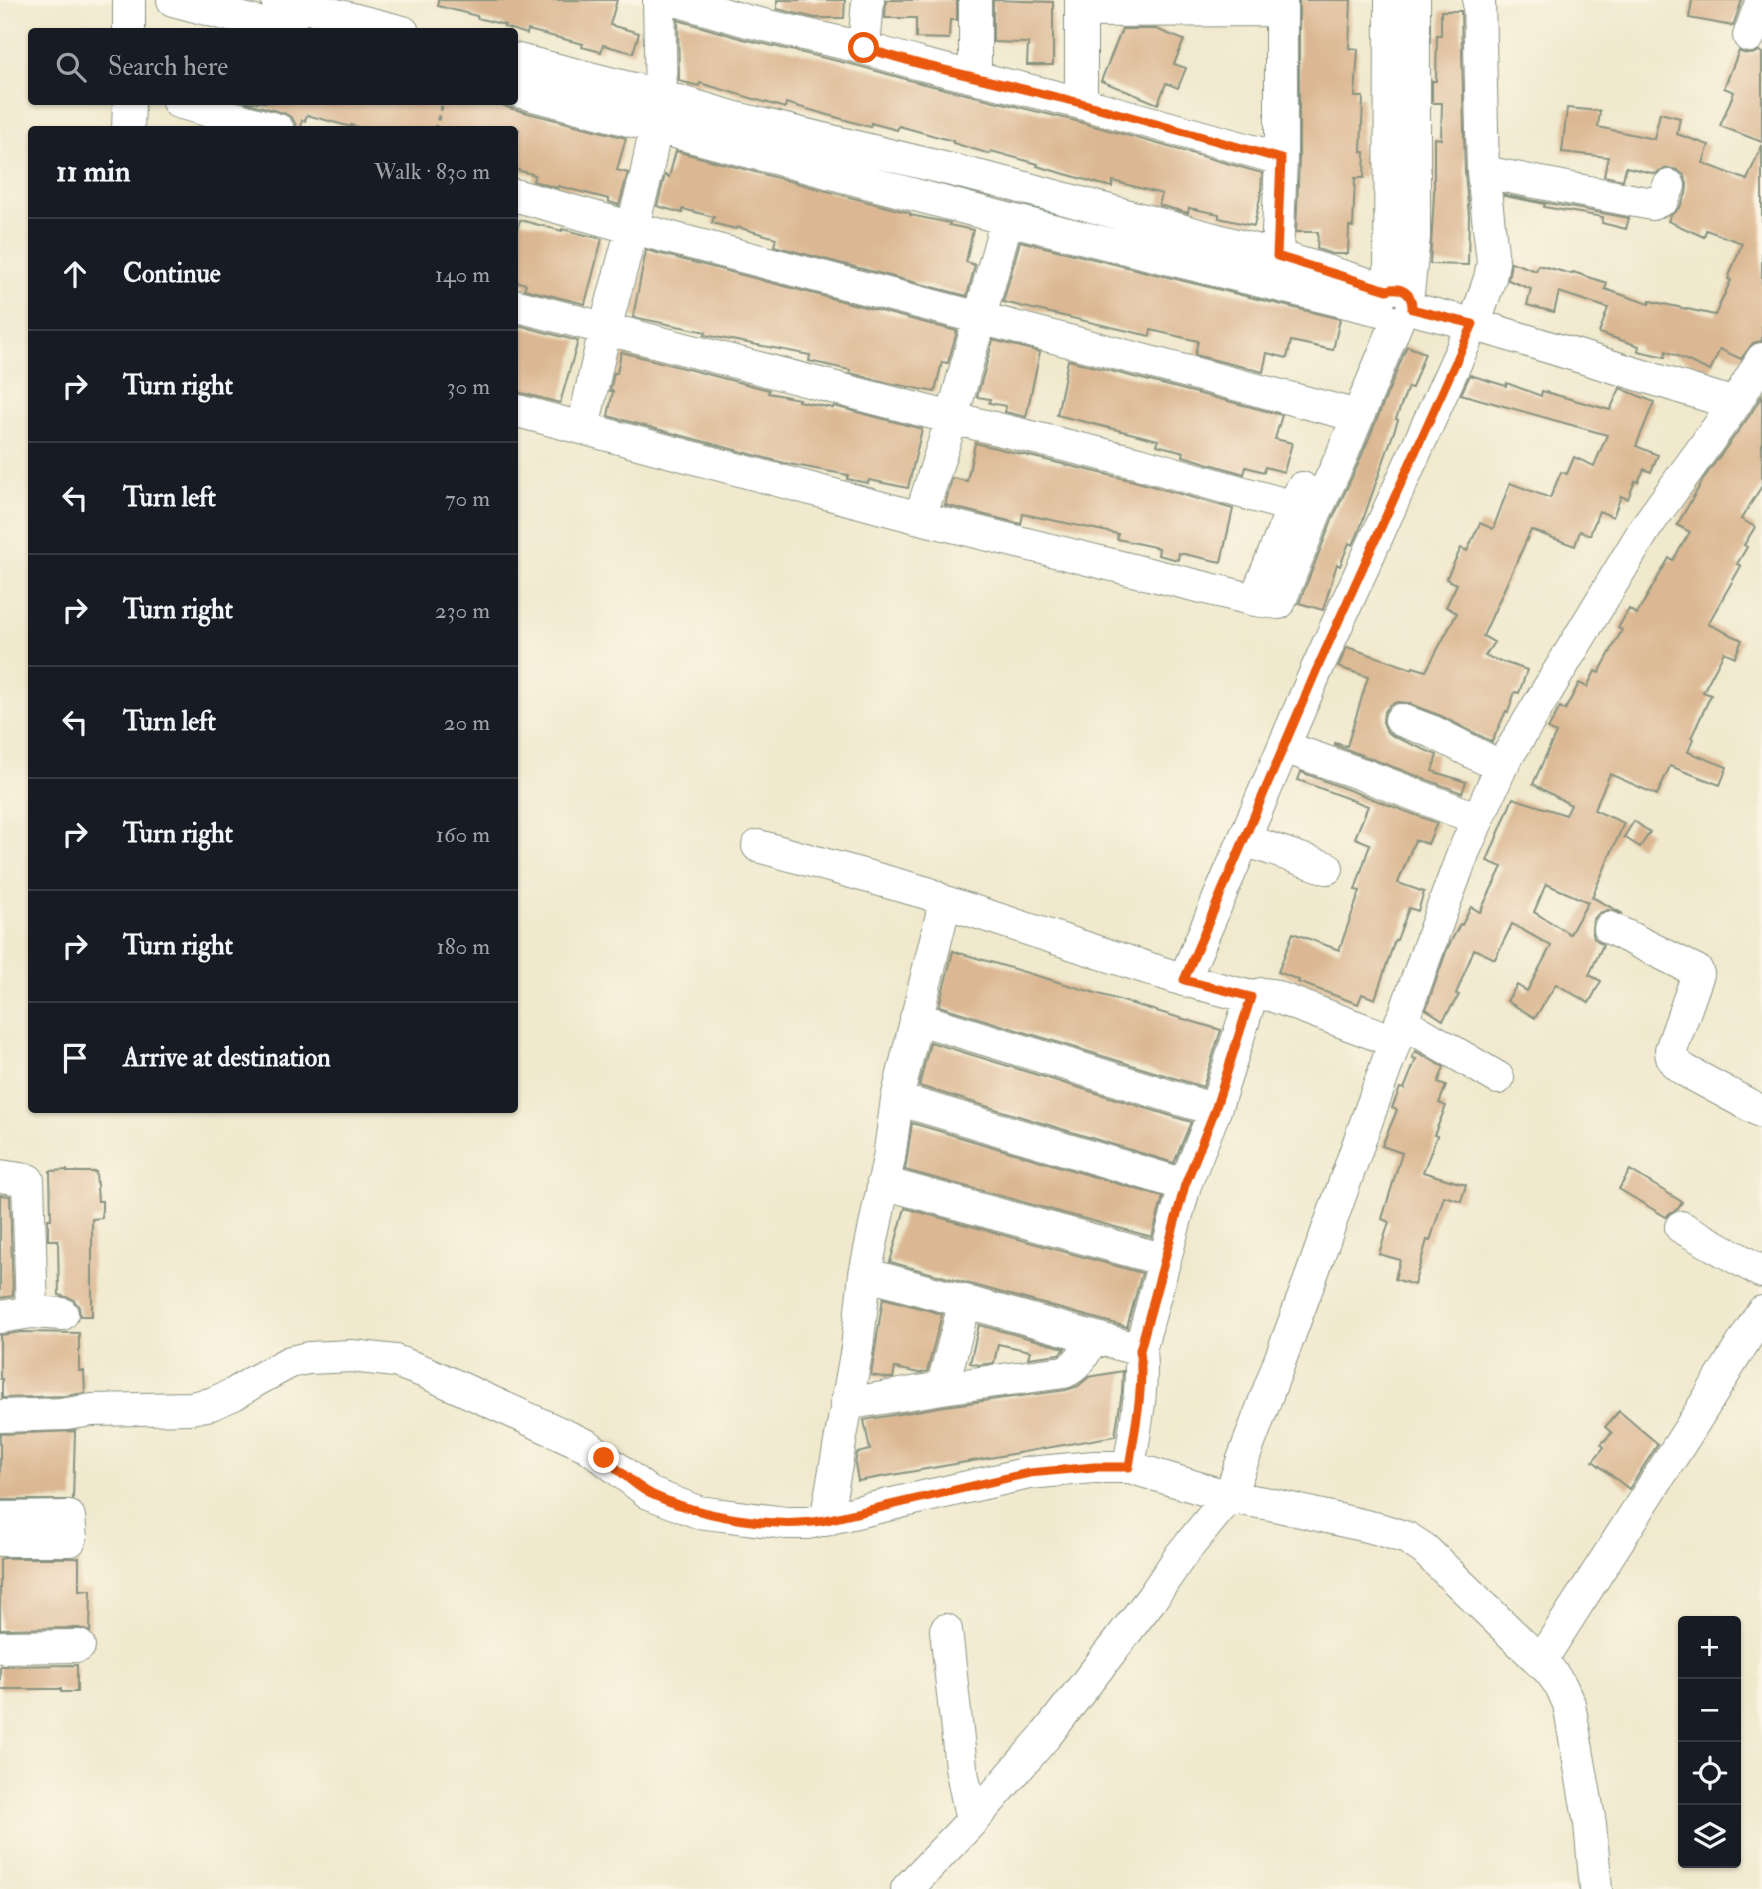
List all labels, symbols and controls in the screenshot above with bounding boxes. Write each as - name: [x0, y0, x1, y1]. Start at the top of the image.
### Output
- search box: [28, 28, 518, 105]
- route start: [848, 32, 879, 63]
- icon: search: [52, 48, 90, 86]
- text: Search here: [108, 51, 228, 83]
- text: 11 min: [56, 153, 130, 190]
- text: Walk · 830 m: [374, 157, 490, 186]
- icon: ahead: [56, 255, 94, 293]
- text: Continue: [123, 258, 221, 290]
- text: 140 m: [435, 260, 490, 289]
- icon: right: [56, 367, 94, 405]
- text: Turn right: [123, 370, 233, 402]
- text: 30 m: [447, 372, 490, 401]
- icon: left: [56, 479, 94, 517]
- text: Turn left: [123, 482, 216, 514]
- text: 70 m: [445, 484, 490, 513]
- icon: right: [56, 591, 94, 629]
- text: Turn right: [123, 594, 233, 626]
- text: 230 m: [435, 596, 490, 625]
- icon: left: [56, 703, 94, 741]
- text: Turn left: [123, 706, 216, 738]
- text: 20 m: [444, 708, 490, 737]
- icon: right: [56, 815, 94, 853]
- text: Turn right: [123, 818, 233, 850]
- text: 160 m: [436, 820, 490, 849]
- icon: right: [56, 927, 94, 965]
- text: Turn right: [123, 930, 233, 962]
- text: 180 m: [437, 932, 490, 961]
- icon: arrive: [56, 1039, 94, 1077]
- text: Arrive at destination: [123, 1042, 331, 1074]
- route end: [588, 1442, 619, 1473]
- map controls: [1678, 1616, 1741, 1868]
- button: +: [1678, 1616, 1741, 1679]
- button: −: [1678, 1679, 1741, 1742]
- button: locate: [1678, 1742, 1741, 1805]
- button: layers: [1678, 1805, 1741, 1868]

